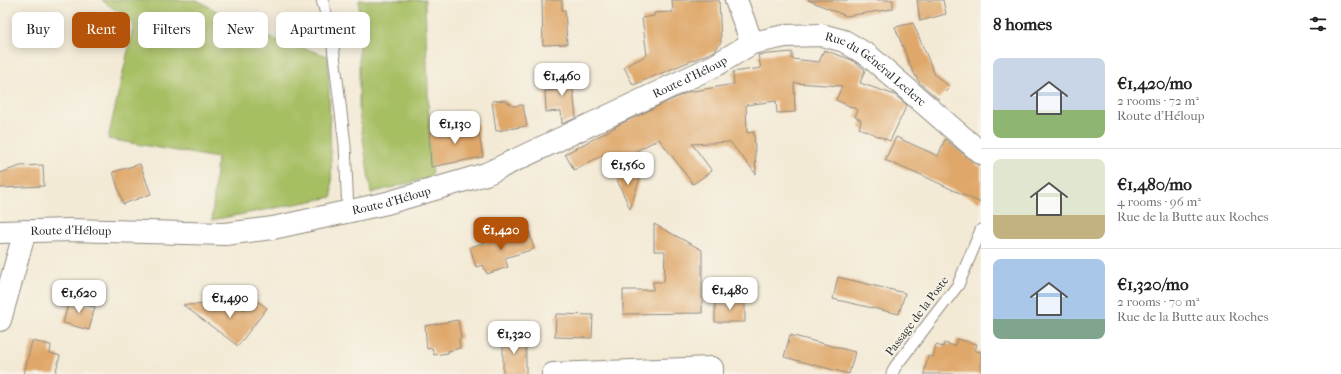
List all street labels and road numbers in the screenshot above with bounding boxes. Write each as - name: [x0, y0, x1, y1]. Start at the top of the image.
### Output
- street label: Rue du Général Leclerc: [823, 29, 929, 109]
- street label: Route d'Héloup: [650, 53, 730, 101]
- street label: Route d'Héloup: [351, 183, 433, 217]
- street label: Route d'Héloup: [30, 223, 112, 238]
- street label: Passage de la Poste: [882, 273, 952, 359]

